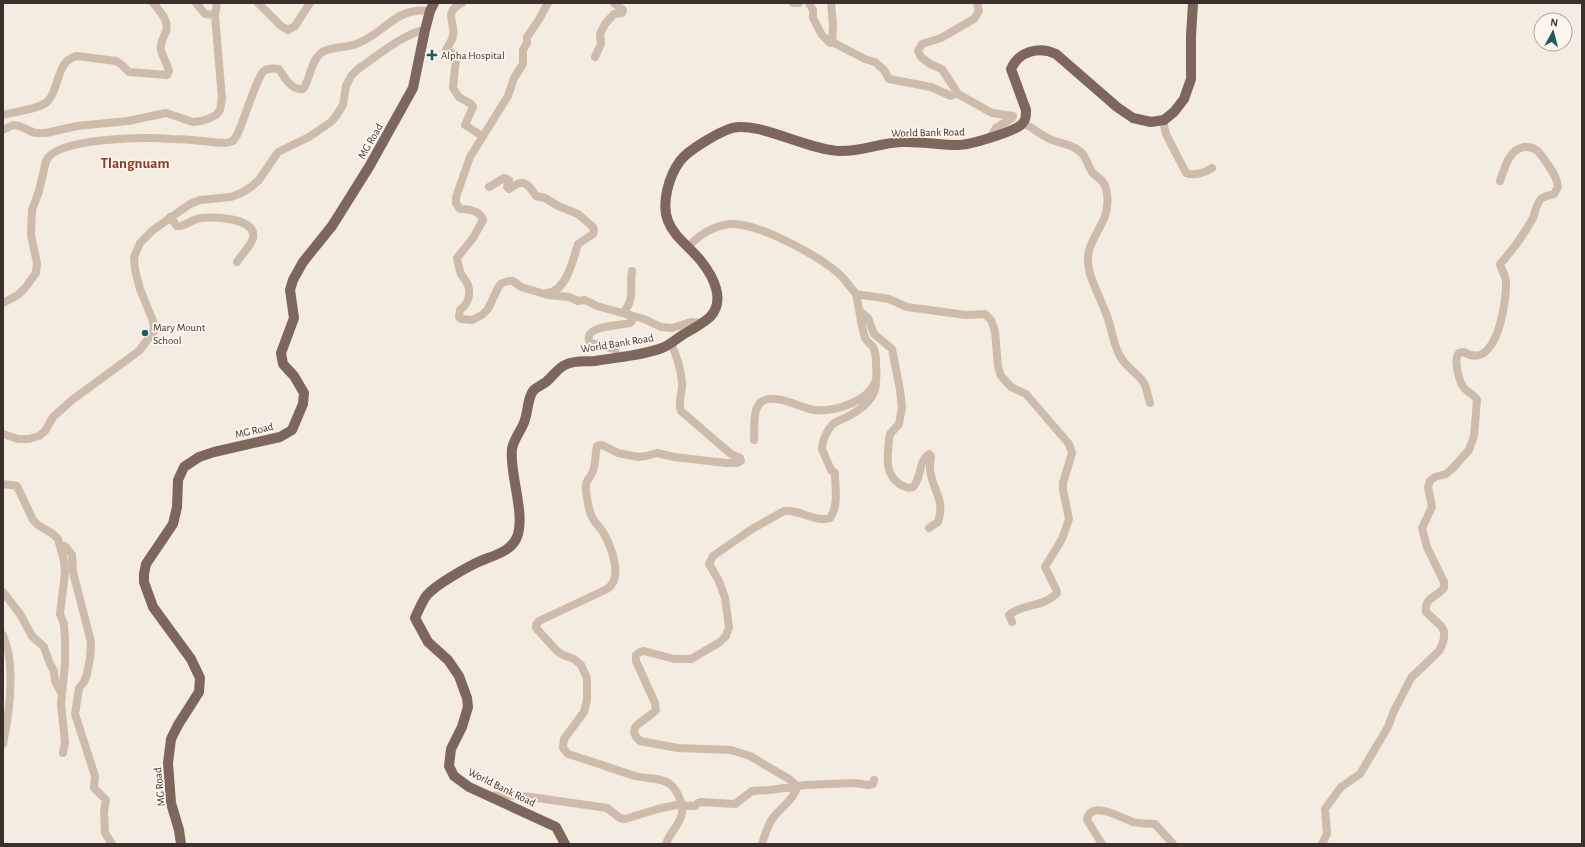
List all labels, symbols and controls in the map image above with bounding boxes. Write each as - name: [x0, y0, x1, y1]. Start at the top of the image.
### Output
- north arrow: [1533, 12, 1573, 52]
- text: N: [1550, 17, 1559, 28]
- marker: Alpha Hospital: [426, 49, 438, 61]
- place label: Alpha Hospital: [441, 50, 505, 61]
- street label: MG Road: [356, 121, 385, 161]
- street label: World Bank Road: [891, 126, 965, 139]
- district label: Tlangnuam: [100, 156, 170, 171]
- place label: Mary Mount School: [153, 322, 206, 346]
- marker: Mary Mount School: [140, 328, 150, 338]
- street label: World Bank Road: [580, 332, 655, 355]
- street label: MG Road: [234, 421, 275, 440]
- street label: World Bank Road: [466, 766, 538, 809]
- street label: MG Road: [152, 767, 167, 807]

